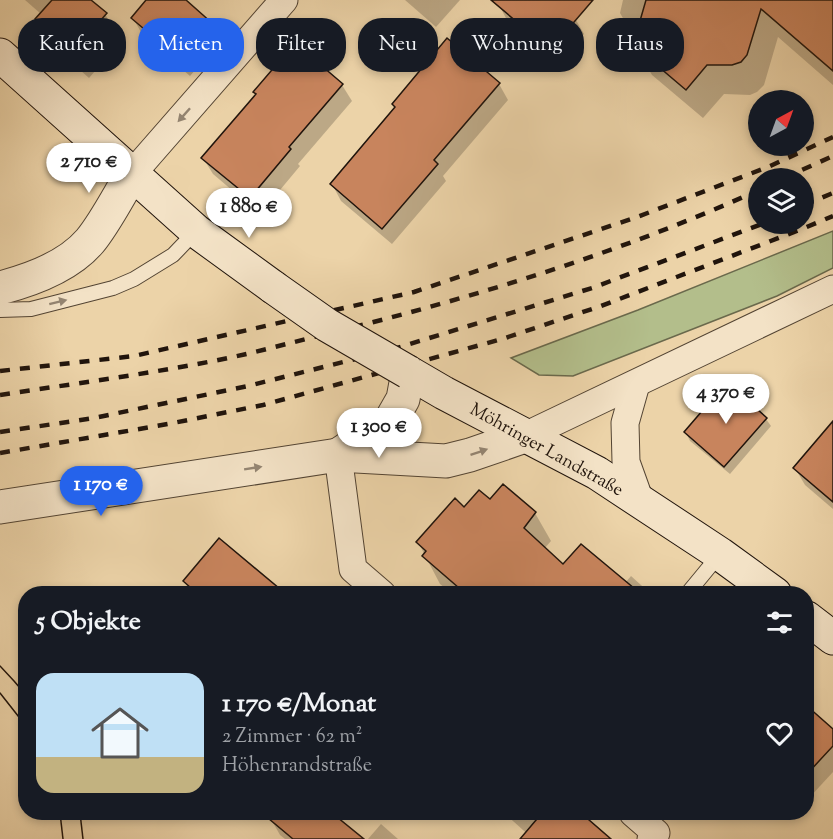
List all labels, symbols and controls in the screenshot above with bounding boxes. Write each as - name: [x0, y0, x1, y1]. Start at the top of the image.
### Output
- chip: Kaufen: [18, 18, 126, 72]
- chip: Mieten: [138, 18, 244, 72]
- chip: Filter: [256, 18, 346, 72]
- chip: Neu: [358, 18, 438, 72]
- chip: Wohnung: [450, 18, 584, 72]
- chip: Haus: [596, 18, 684, 72]
- north arrow: [748, 90, 814, 156]
- map controls: [748, 90, 814, 234]
- one-way arrow: [178, 107, 191, 122]
- pin: 2 710 €: [34, 143, 144, 194]
- text: 2 710 €: [60, 148, 118, 177]
- button: layers: [748, 168, 814, 234]
- pin: 1 880 €: [194, 188, 304, 239]
- text: 1 880 €: [220, 193, 278, 222]
- one-way arrow: [48, 297, 67, 307]
- pin: 4 370 €: [671, 374, 781, 425]
- text: 4 370 €: [696, 379, 756, 408]
- street label: Möhringer Landstraße: [464, 398, 628, 504]
- pin: 1 300 €: [324, 408, 434, 459]
- text: 1 300 €: [351, 413, 407, 442]
- one-way arrow: [470, 447, 488, 457]
- one-way arrow: [243, 463, 262, 472]
- pin: 1 170 €: [46, 466, 156, 517]
- text: 1 170 €: [74, 471, 128, 500]
- text: 5 Objekte: [36, 604, 141, 641]
- icon: filters: [763, 606, 796, 639]
- text: 1 170 €/Monat: [222, 686, 376, 723]
- icon: home: [84, 697, 156, 769]
- icon: heart: [763, 717, 796, 750]
- text: 2 Zimmer · 62 m²: [222, 723, 362, 752]
- text: Höhenrandstraße: [222, 752, 372, 781]

